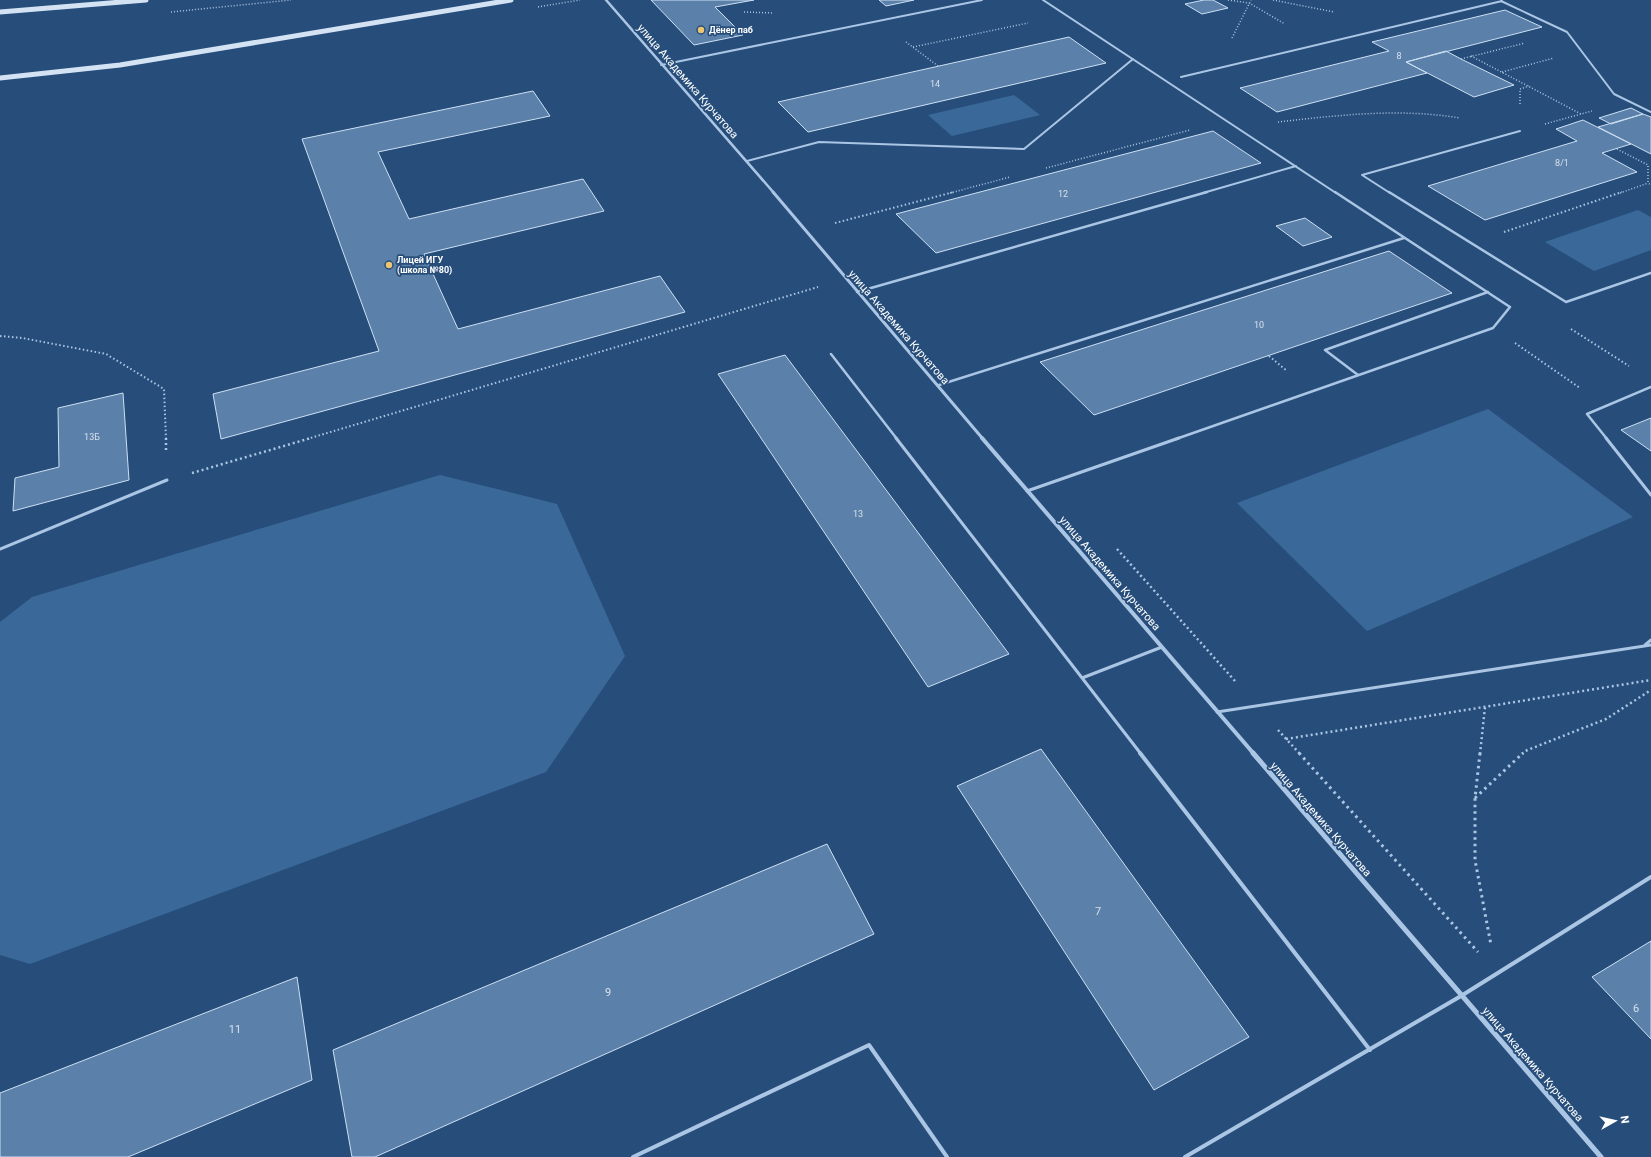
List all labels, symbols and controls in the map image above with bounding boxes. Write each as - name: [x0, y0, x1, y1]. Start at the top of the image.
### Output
- street label: улица Академика Курчатова: [634, 21, 741, 141]
- marker: Дёнер паб: [696, 25, 706, 35]
- place label: Дёнер паб: [709, 25, 753, 35]
- house number: 8: [1396, 51, 1402, 61]
- house number: 14: [930, 79, 940, 89]
- house number: 8/1: [1555, 158, 1569, 168]
- house number: 12: [1058, 189, 1068, 199]
- place label: Лицей ИГУ (школа №80): [397, 255, 452, 276]
- marker: Лицей ИГУ (школа №80): [384, 260, 394, 270]
- street label: улица Академика Курчатова: [845, 267, 952, 387]
- house number: 10: [1254, 320, 1264, 330]
- house number: 13Б: [84, 432, 100, 442]
- house number: 13: [853, 509, 863, 519]
- street label: улица Академика Курчатова: [1056, 513, 1163, 633]
- street label: улица Академика Курчатова: [1267, 759, 1374, 879]
- house number: 7: [1095, 905, 1101, 918]
- house number: 9: [605, 986, 611, 999]
- house number: 6: [1633, 1002, 1639, 1015]
- street label: улица Академика Курчатова: [1479, 1004, 1586, 1124]
- house number: 11: [229, 1023, 241, 1036]
- north arrow: [1595, 1101, 1635, 1141]
- text: N: [1617, 1115, 1631, 1125]

